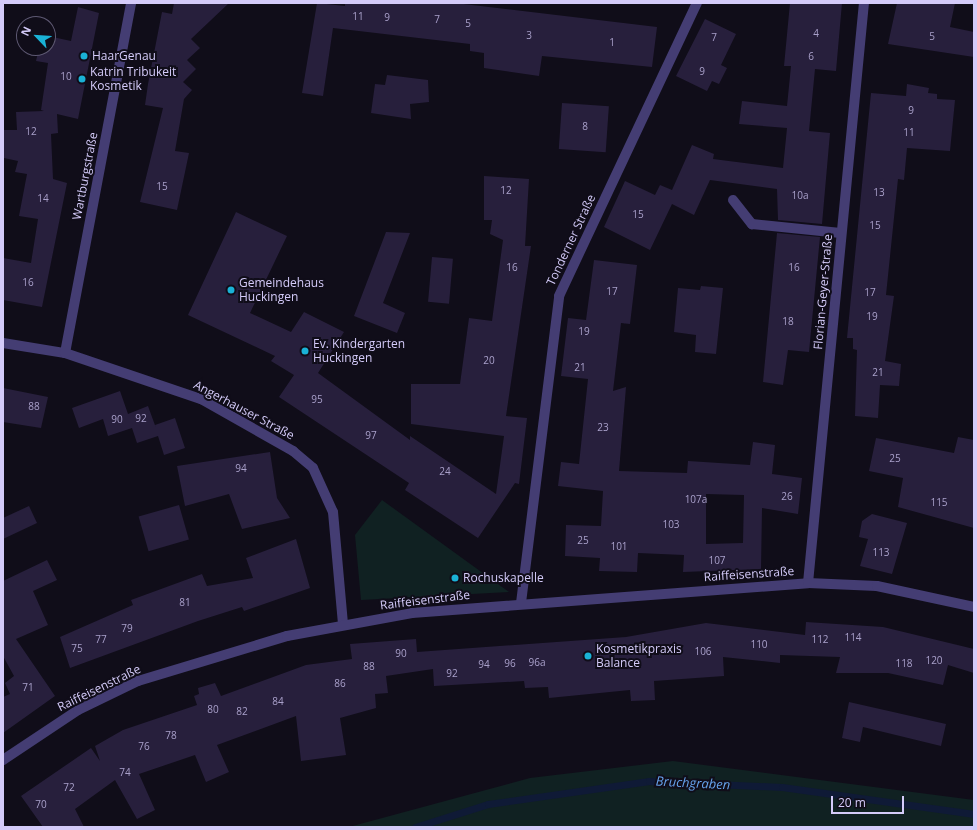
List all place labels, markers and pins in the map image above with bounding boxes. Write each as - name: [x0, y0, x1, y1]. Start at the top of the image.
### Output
- place label: HaarGenau: [92, 49, 156, 63]
- marker: HaarGenau: [79, 51, 89, 61]
- place label: Katrin Tribukeit Kosmetik: [90, 65, 176, 93]
- marker: Katrin Tribukeit Kosmetik: [77, 74, 87, 84]
- place label: Gemeindehaus Huckingen: [239, 276, 324, 304]
- marker: Gemeindehaus Huckingen: [226, 285, 236, 295]
- place label: Ev. Kindergarten Huckingen: [313, 337, 405, 365]
- marker: Ev. Kindergarten Huckingen: [300, 346, 310, 356]
- place label: Rochuskapelle: [463, 571, 544, 585]
- marker: Rochuskapelle: [450, 573, 460, 583]
- place label: Kosmetikpraxis Balance: [596, 642, 682, 670]
- marker: Kosmetikpraxis Balance: [583, 651, 593, 661]

